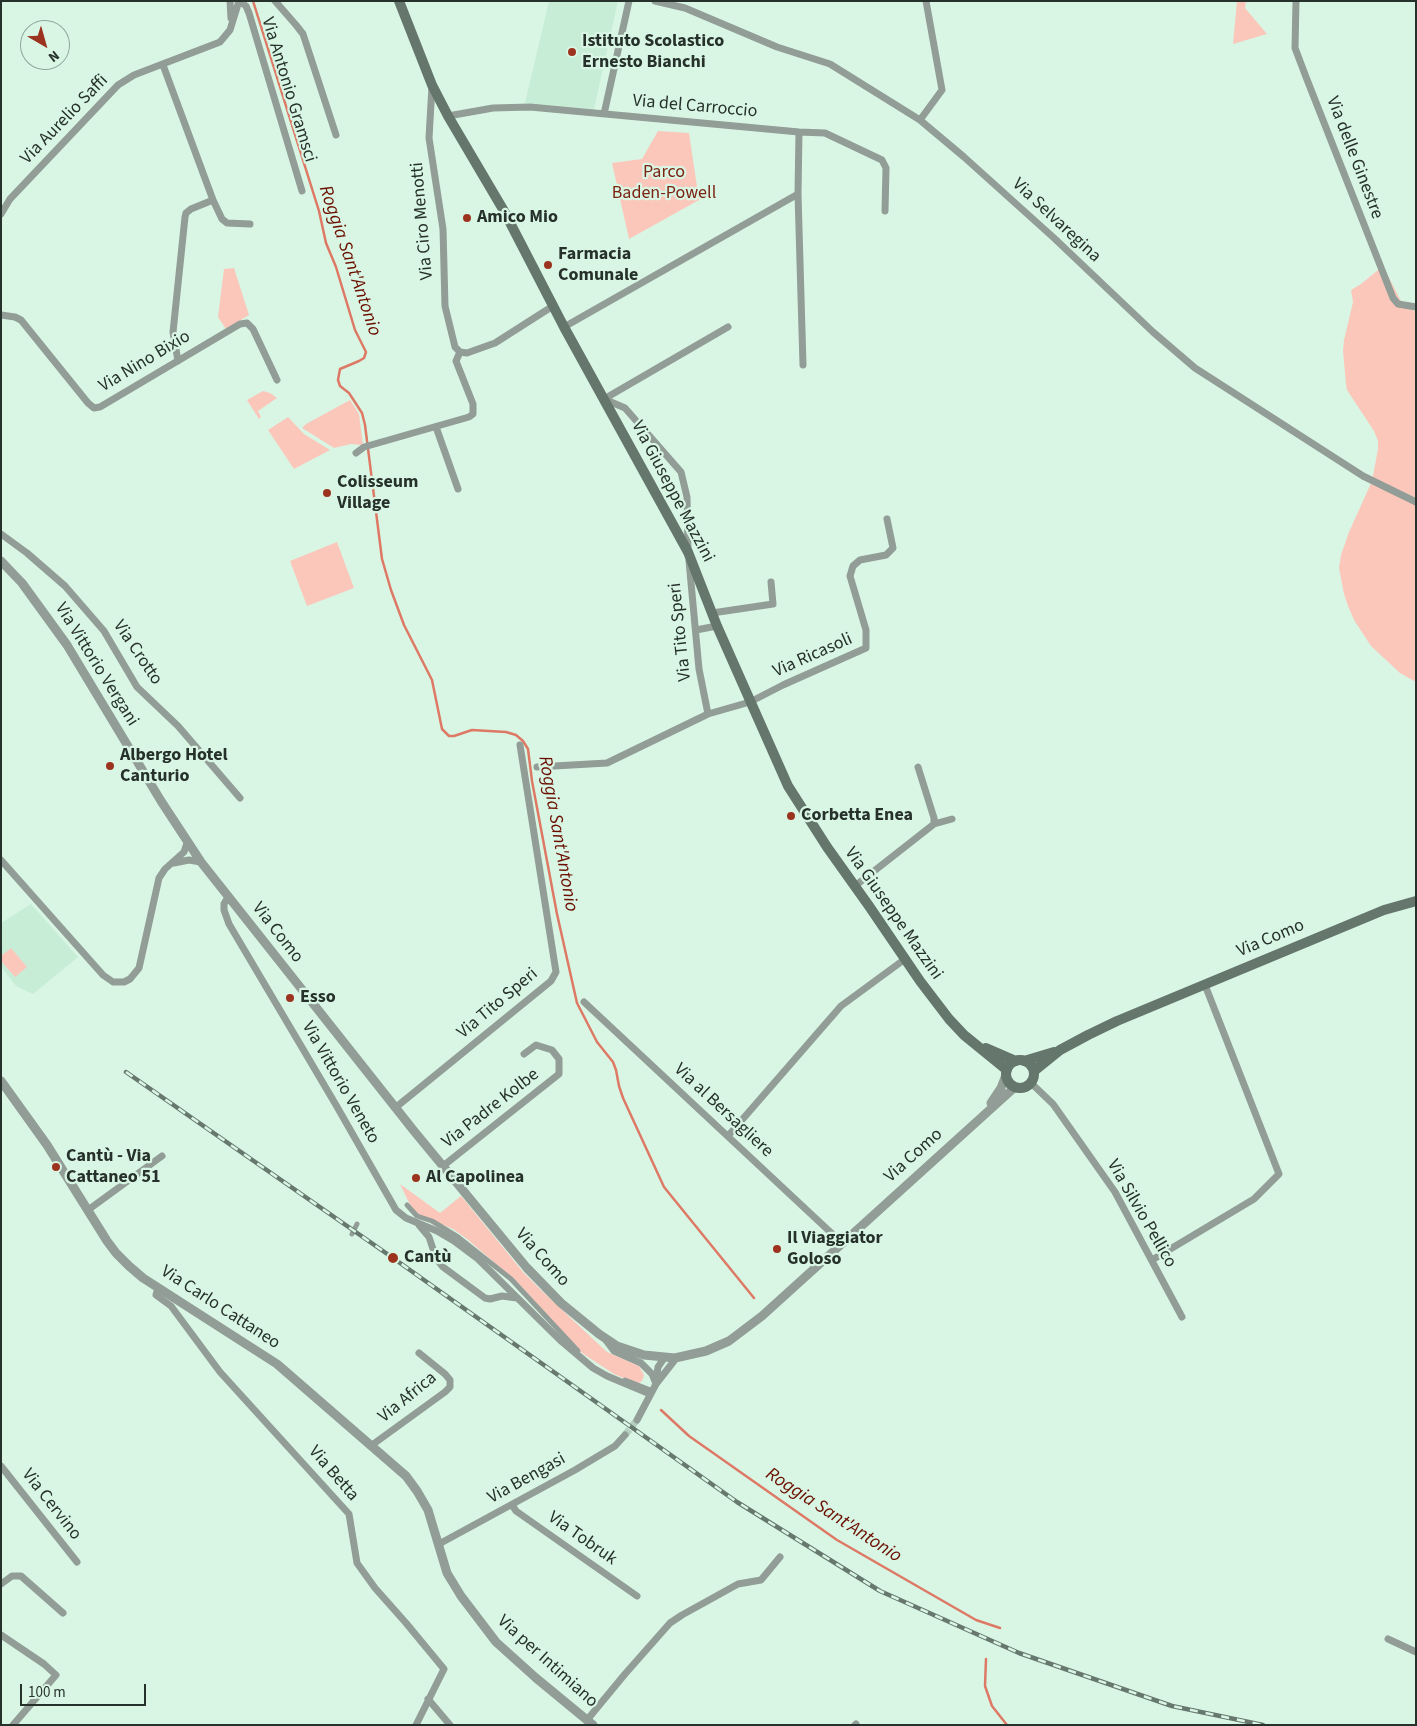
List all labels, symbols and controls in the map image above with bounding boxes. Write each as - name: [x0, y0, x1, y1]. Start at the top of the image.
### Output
- street label: Via Antonio Gramsci: [256, 15, 320, 165]
- north arrow: [20, 20, 70, 70]
- place label: Istituto Scolastico Ernesto Bianchi: [582, 31, 724, 74]
- text: N: [44, 45, 63, 67]
- marker: Istituto Scolastico Ernesto Bianchi: [566, 46, 578, 58]
- street label: Via Aurelio Saffi: [17, 71, 113, 169]
- street label: Via del Carroccio: [632, 91, 758, 123]
- street label: Via delle Ginestre: [1321, 94, 1387, 222]
- street label: Via Ciro Menotti: [407, 161, 439, 281]
- park label: Parco Baden-Powell: [612, 162, 716, 204]
- street label: Via Selvaregina: [1007, 174, 1105, 268]
- water label: Roggia Sant'Antonio: [313, 183, 385, 339]
- place label: Amico Mio: [477, 207, 558, 229]
- marker: Amico Mio: [461, 212, 473, 224]
- place label: Farmacia Comunale: [558, 244, 638, 286]
- marker: Farmacia Comunale: [542, 259, 554, 271]
- street label: Via Nino Bixio: [95, 326, 195, 398]
- street label: Via Giuseppe Mazzini: [626, 418, 718, 566]
- place label: Colisseum Village: [337, 472, 419, 514]
- marker: Colisseum Village: [321, 487, 333, 499]
- street label: Via Tito Speri: [665, 582, 697, 682]
- street label: Via Vittorio Vergani: [49, 599, 143, 731]
- street label: Via Crotto: [108, 617, 166, 689]
- street label: Via Ricasoli: [770, 629, 856, 683]
- place label: Albergo Hotel Canturio: [120, 745, 228, 788]
- water label: Roggia Sant'Antonio: [532, 754, 582, 914]
- marker: Albergo Hotel Canturio: [104, 760, 116, 772]
- place label: Corbetta Enea: [801, 805, 913, 827]
- marker: Corbetta Enea: [785, 810, 797, 822]
- street label: Via Giuseppe Mazzini: [839, 844, 947, 984]
- street label: Via Como: [247, 898, 307, 968]
- street label: Via Como: [1234, 915, 1308, 963]
- street label: Via Tito Speri: [453, 964, 543, 1044]
- place label: Esso: [300, 987, 336, 1009]
- marker: Esso: [284, 992, 296, 1004]
- street label: Via Vittorio Veneto: [296, 1018, 384, 1148]
- street label: Via al Bersagliere: [669, 1059, 777, 1163]
- street label: Via Padre Kolbe: [438, 1064, 544, 1154]
- street label: Via Como: [880, 1124, 948, 1188]
- place label: Cantù - Via Cattaneo 51: [66, 1146, 160, 1188]
- street label: Via Silvio Pellico: [1101, 1156, 1181, 1272]
- marker: Cantù - Via Cattaneo 51: [50, 1161, 62, 1173]
- place label: Al Capolinea: [426, 1167, 524, 1189]
- marker: Al Capolinea: [410, 1172, 422, 1184]
- street label: Via Como: [510, 1224, 574, 1292]
- place label: Il Viaggiator Goloso: [787, 1228, 883, 1270]
- marker: Il Viaggiator Goloso: [771, 1243, 783, 1255]
- place label: Cantù: [404, 1247, 451, 1269]
- marker: Cantù: [386, 1251, 400, 1265]
- street label: Via Carlo Cattaneo: [156, 1261, 284, 1355]
- street label: Via Africa: [374, 1368, 442, 1428]
- street label: Via Betta: [303, 1442, 363, 1506]
- street label: Via Bengasi: [484, 1449, 570, 1509]
- water label: Roggia Sant'Antonio: [761, 1464, 905, 1568]
- street label: Via Cervino: [16, 1465, 86, 1545]
- street label: Via Tobruk: [543, 1507, 621, 1571]
- street label: Via per Intimiano: [492, 1611, 602, 1713]
- scale bar: [22, 1674, 149, 1706]
- text: 100 m: [28, 1682, 66, 1703]

